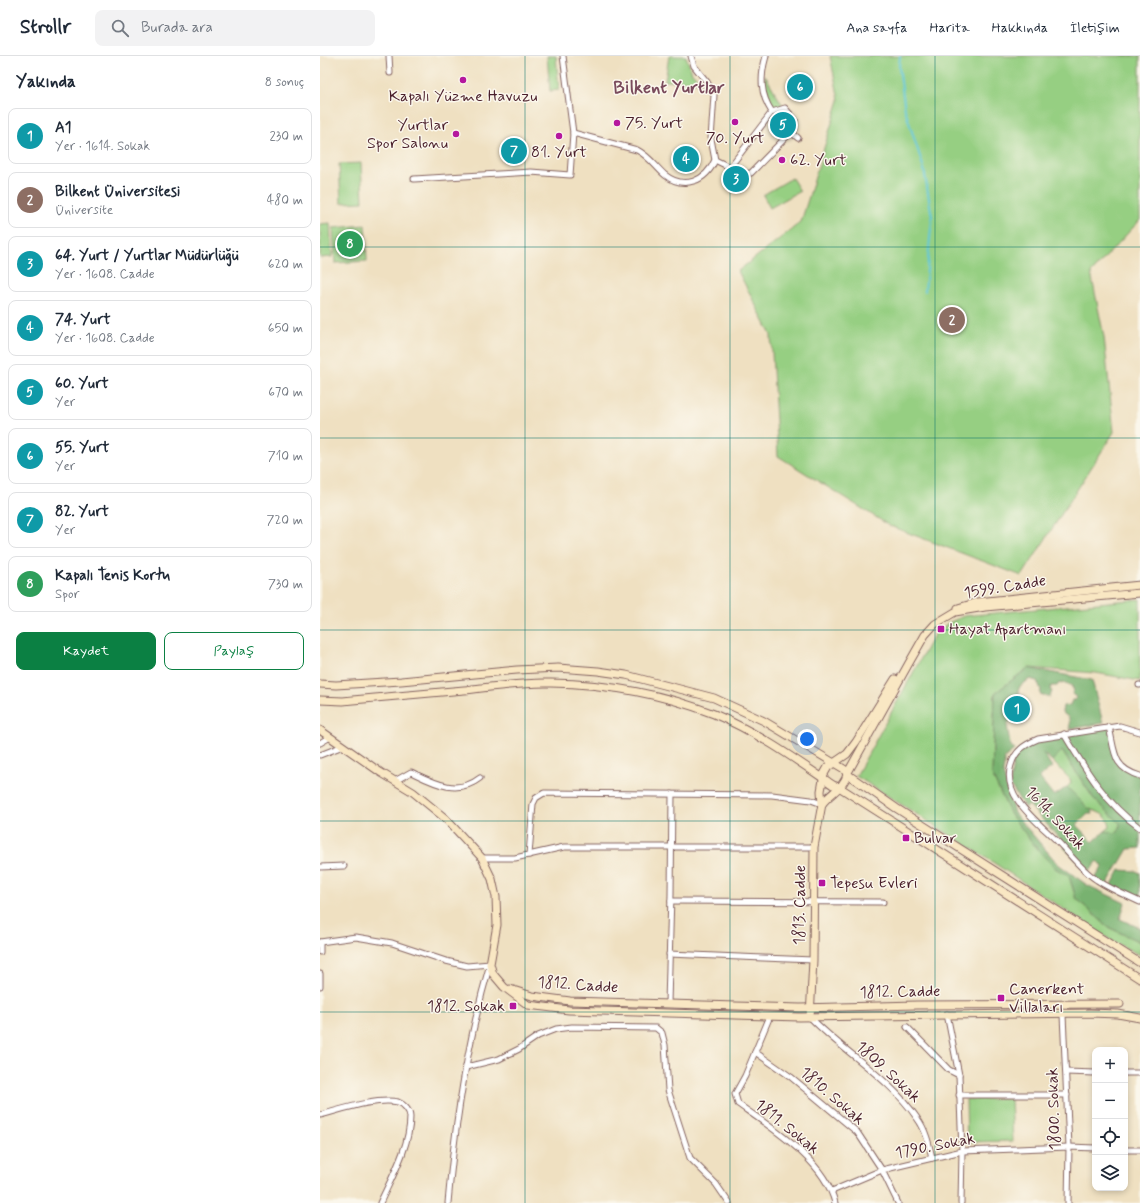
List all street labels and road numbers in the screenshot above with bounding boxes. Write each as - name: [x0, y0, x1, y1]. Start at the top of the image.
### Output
- street label: 1599. Cadde: [962, 570, 1048, 604]
- street label: 1614. Sokak: [1020, 782, 1090, 854]
- street label: 1813. Cadde: [789, 865, 811, 945]
- street label: 1812. Cadde: [537, 972, 619, 998]
- street label: 1812. Cadde: [859, 981, 941, 1003]
- street label: 1809. Sokak: [851, 1037, 925, 1108]
- street label: 1810. Sokak: [795, 1062, 869, 1130]
- street label: 1800. Sokak: [1042, 1067, 1066, 1151]
- street label: 1811. Sokak: [750, 1094, 824, 1160]
- street label: 1790. Sokak: [893, 1128, 977, 1164]

